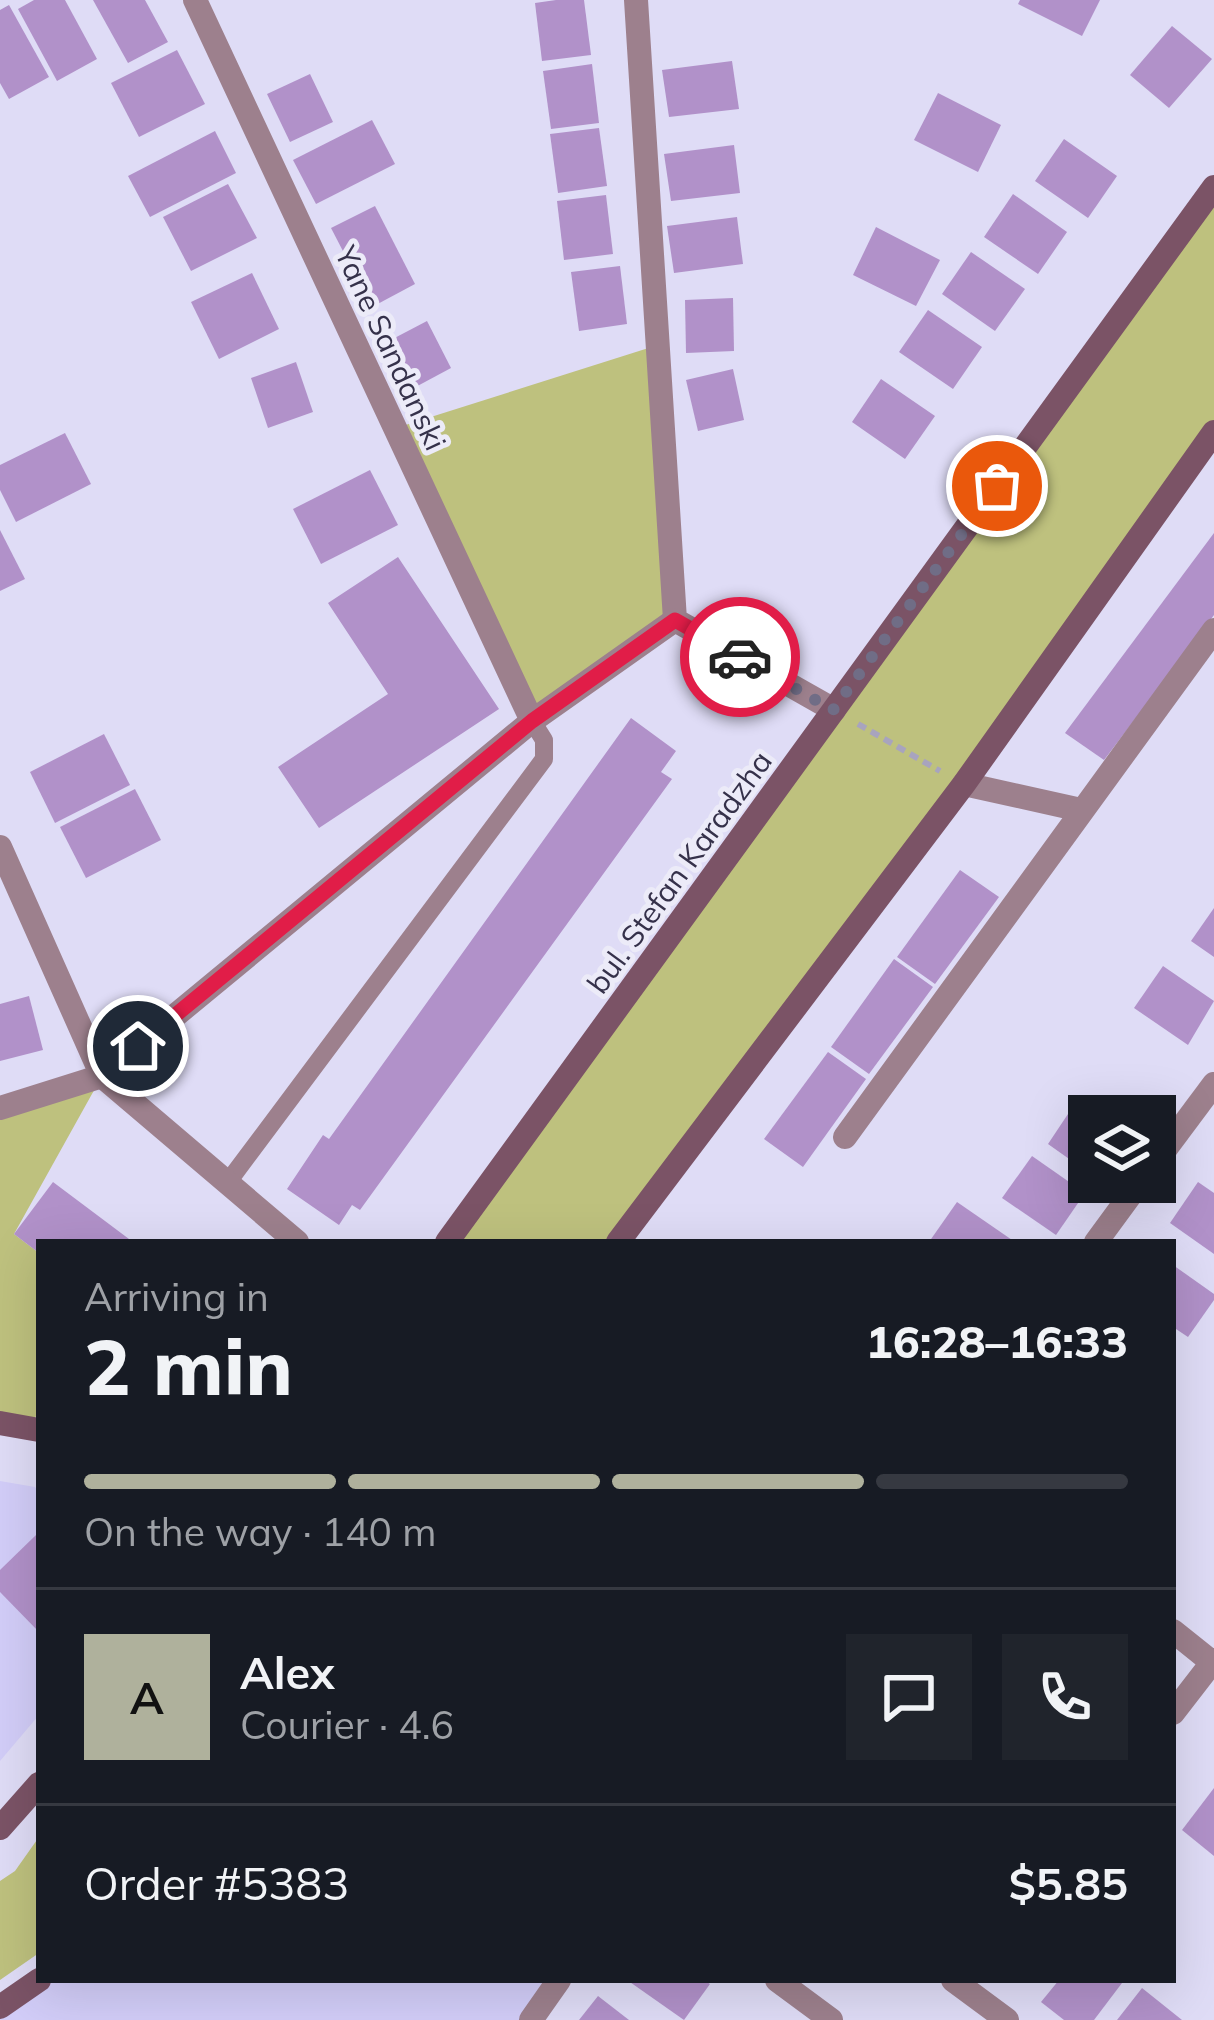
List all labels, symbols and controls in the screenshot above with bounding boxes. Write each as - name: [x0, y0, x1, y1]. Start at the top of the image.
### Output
- street label: Yane Sandanski: [327, 239, 455, 456]
- pin: [946, 435, 1048, 537]
- icon: bag: [964, 453, 1030, 519]
- courier: [680, 597, 800, 717]
- icon: car: [707, 624, 773, 690]
- street label: bul. Stefan Karadzha: [578, 743, 780, 1001]
- pin: [87, 995, 189, 1097]
- icon: home: [105, 1013, 171, 1079]
- map controls: [1068, 1095, 1176, 1203]
- button: layers: [1068, 1095, 1176, 1203]
- text: Arriving in: [84, 1272, 269, 1321]
- text: 16:28–16:33: [866, 1313, 1128, 1369]
- text: 2 min: [84, 1317, 293, 1415]
- text: On the way · 140 m: [84, 1507, 436, 1556]
- button: chat: [846, 1634, 972, 1760]
- button: phone: [1002, 1634, 1128, 1760]
- text: Alex: [240, 1644, 335, 1700]
- text: A: [130, 1669, 164, 1725]
- text: Courier · 4.6: [240, 1700, 454, 1749]
- text: Order #5383: [84, 1855, 349, 1911]
- text: $5.85: [1009, 1855, 1128, 1911]

